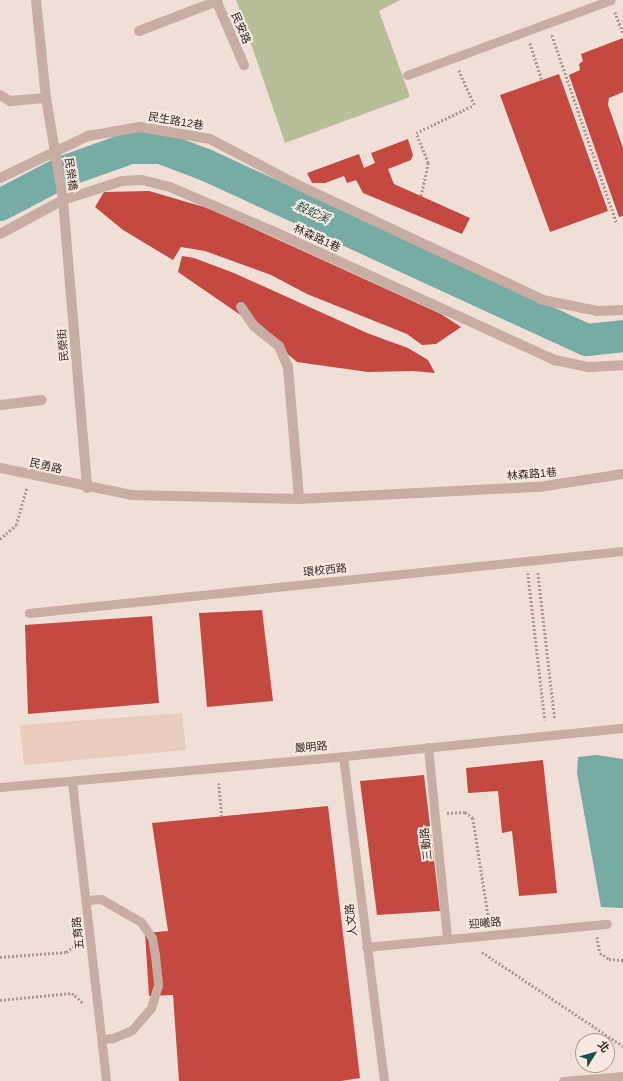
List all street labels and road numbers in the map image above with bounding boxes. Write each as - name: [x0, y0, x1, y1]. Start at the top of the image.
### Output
- street label: 民安路: [228, 10, 254, 46]
- street label: 民生路12巷: [147, 110, 205, 132]
- street label: 民榮橋: [62, 157, 80, 191]
- street label: 林森路1巷: [291, 221, 343, 255]
- street label: 民榮街: [55, 328, 71, 362]
- street label: 民勇路: [28, 456, 64, 476]
- street label: 林森路1巷: [506, 465, 558, 483]
- street label: 環校西路: [302, 561, 348, 579]
- street label: 嚴明路: [294, 739, 328, 755]
- street label: 三動路: [418, 827, 434, 861]
- street label: 人文路: [343, 903, 359, 937]
- street label: 迎曦路: [468, 915, 502, 931]
- street label: 五育路: [70, 916, 86, 950]

